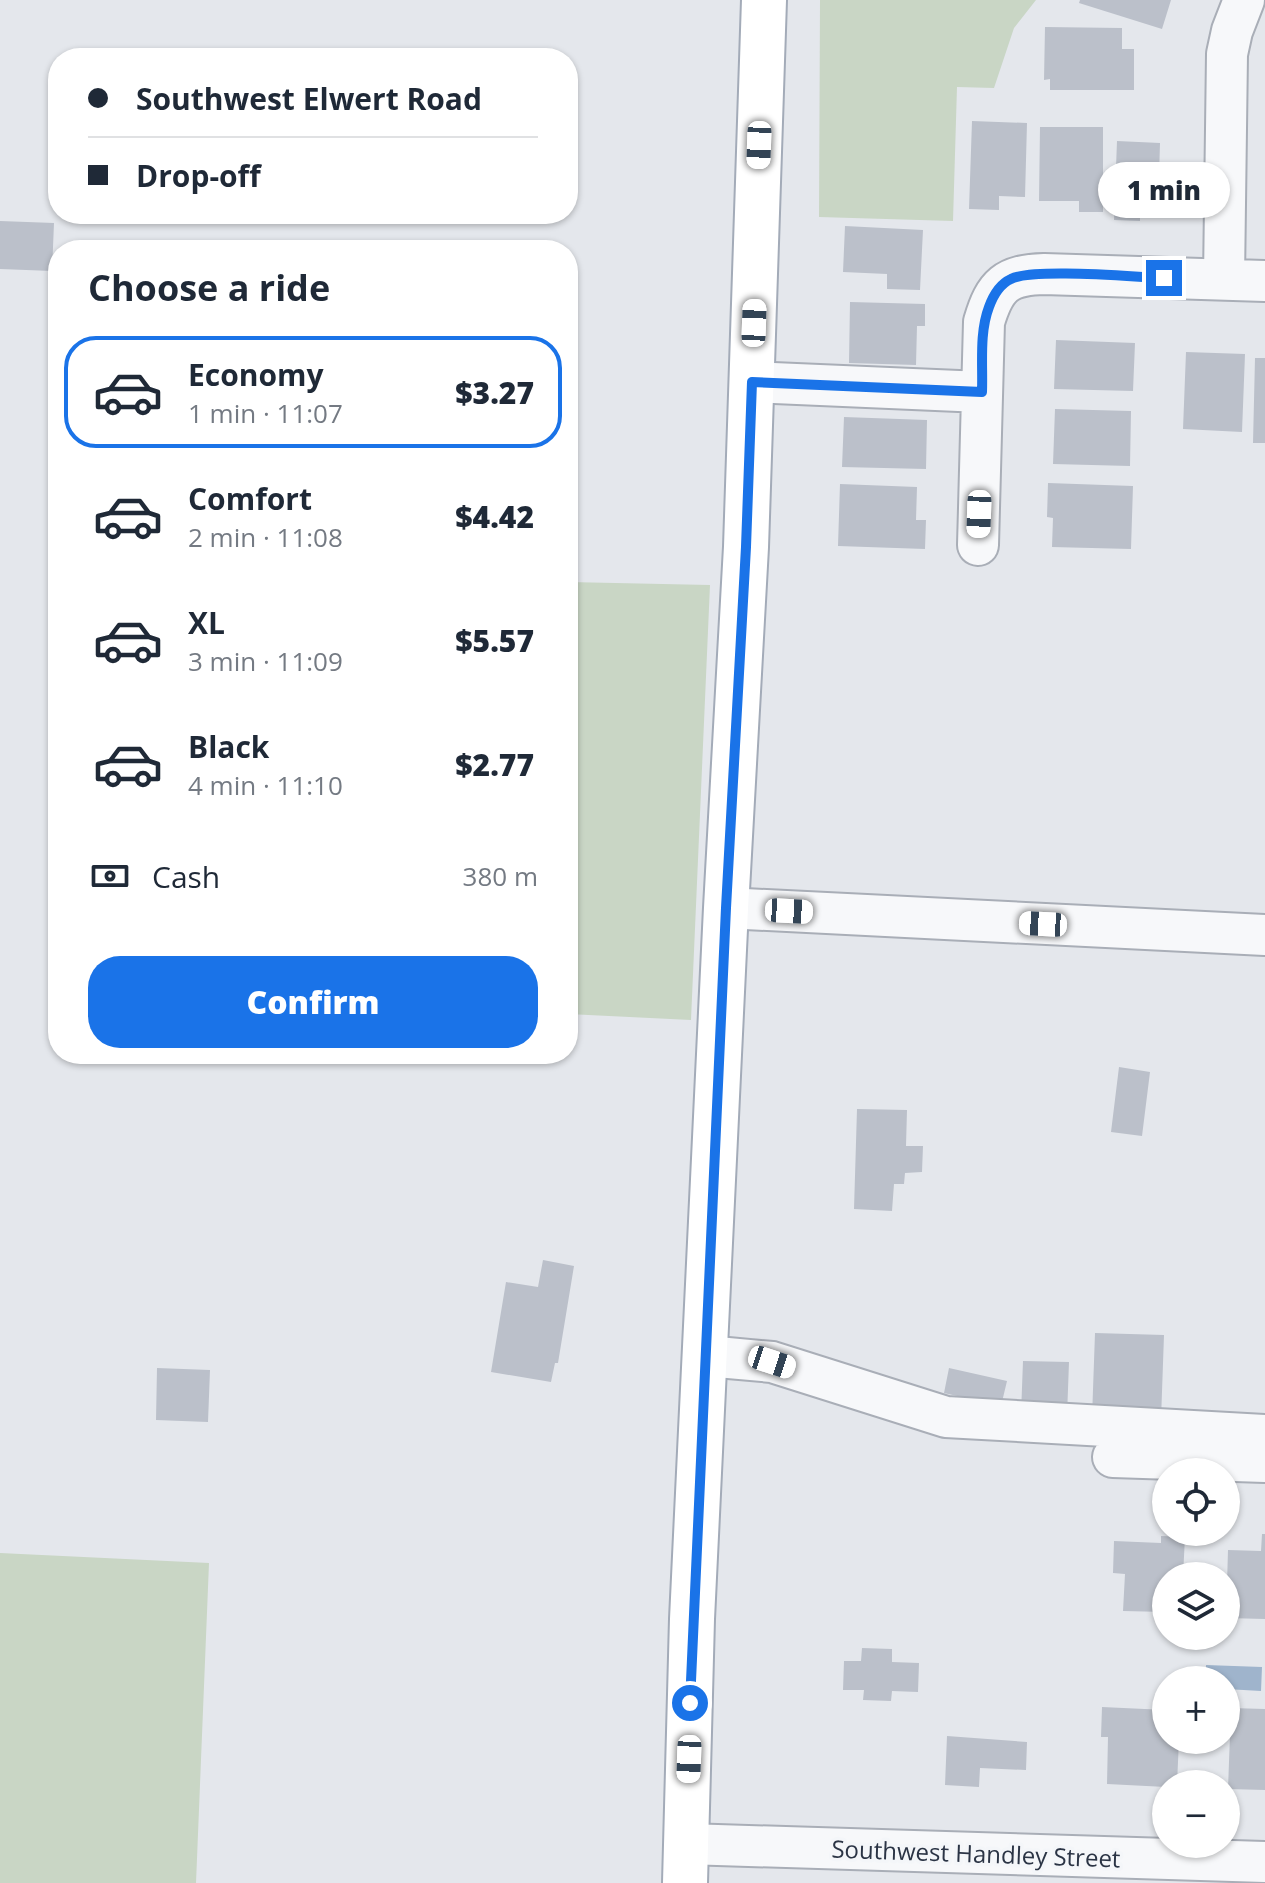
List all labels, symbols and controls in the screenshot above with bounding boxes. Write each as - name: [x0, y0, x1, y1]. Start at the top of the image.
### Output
- text: Southwest Elwert Road: [136, 78, 482, 119]
- car: [746, 121, 772, 169]
- text: Drop-off: [136, 155, 261, 196]
- callout: 1 min: [1098, 162, 1230, 218]
- text: 1 min: [1127, 172, 1201, 208]
- route end: [1146, 260, 1182, 296]
- text: Choose a ride: [88, 263, 330, 312]
- car: [741, 299, 767, 347]
- text: Economy: [188, 354, 324, 395]
- icon: car: [92, 356, 164, 428]
- text: $3.27: [455, 372, 534, 413]
- text: 1 min · 11:07: [188, 395, 343, 431]
- text: Comfort: [188, 478, 312, 519]
- icon: car: [92, 480, 164, 552]
- car: [966, 490, 992, 538]
- text: $4.42: [455, 496, 534, 537]
- text: 2 min · 11:08: [188, 519, 343, 555]
- text: XL: [188, 602, 225, 643]
- icon: car: [92, 604, 164, 676]
- text: $5.57: [455, 620, 534, 661]
- text: 3 min · 11:09: [188, 643, 343, 679]
- text: Black: [188, 726, 269, 767]
- icon: car: [92, 728, 164, 800]
- text: $2.77: [455, 744, 534, 785]
- text: 4 min · 11:10: [188, 767, 343, 803]
- icon: cash: [88, 854, 132, 898]
- text: Cash: [152, 856, 220, 897]
- text: 380 m: [463, 858, 538, 894]
- car: [764, 898, 814, 924]
- car: [1018, 911, 1068, 937]
- button: Confirm: [88, 956, 538, 1048]
- car: [745, 1343, 799, 1381]
- map controls: [1152, 1458, 1240, 1858]
- button: locate: [1152, 1458, 1240, 1546]
- button: layers: [1152, 1562, 1240, 1650]
- button: +: [1152, 1666, 1240, 1754]
- route start: [672, 1685, 708, 1721]
- car: [676, 1735, 702, 1783]
- button: −: [1152, 1770, 1240, 1858]
- street label: Southwest Handley Street: [831, 1831, 1121, 1875]

